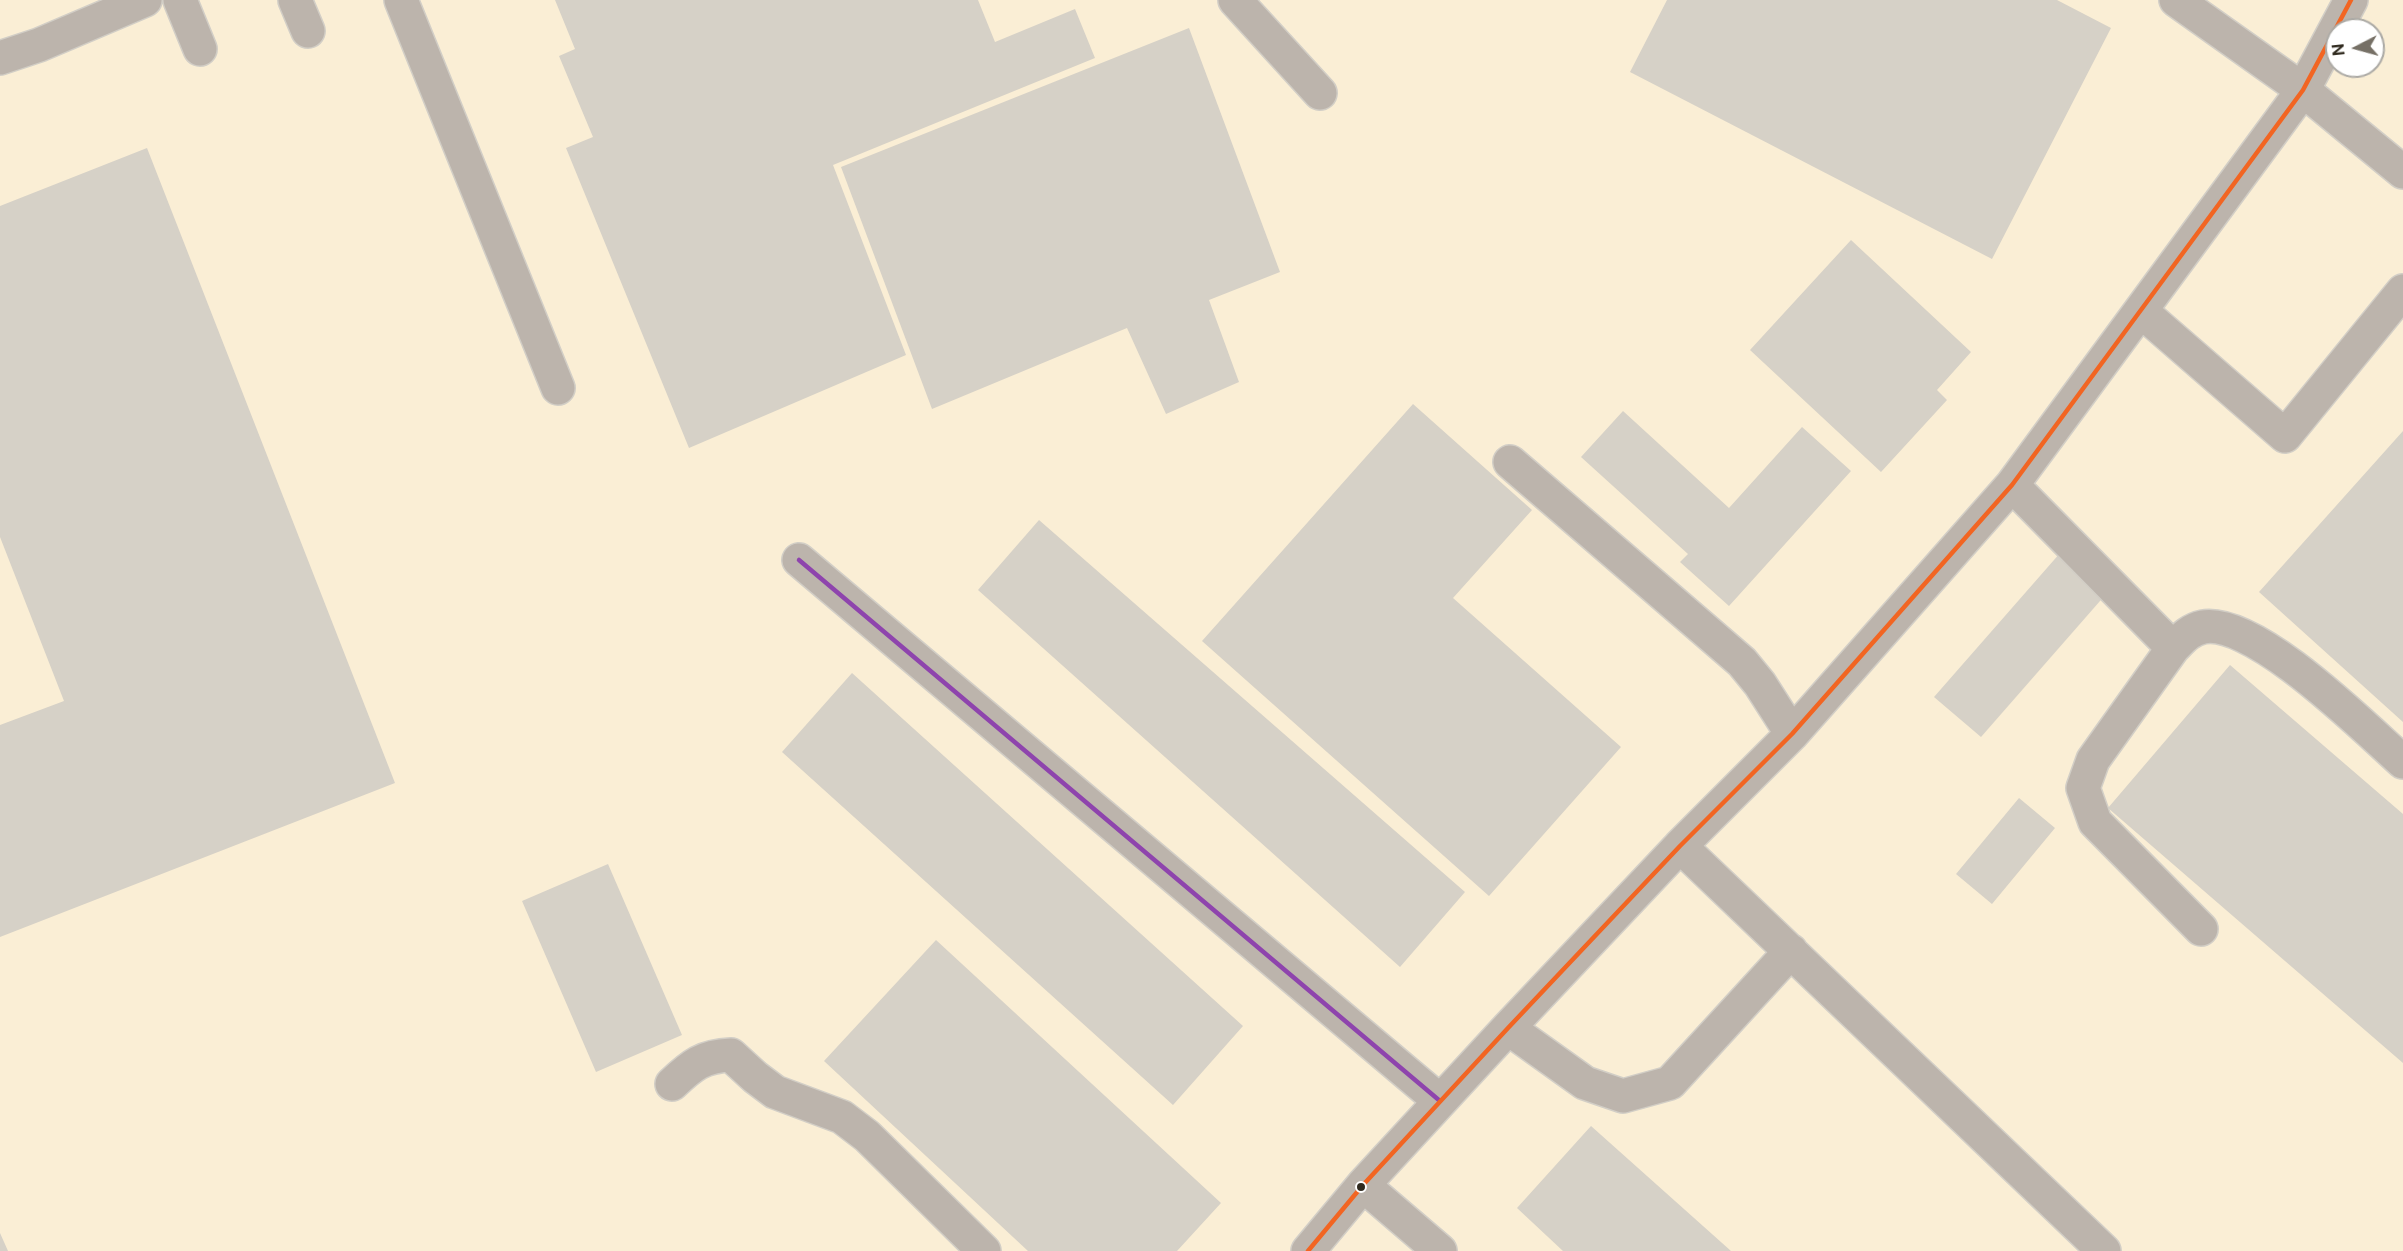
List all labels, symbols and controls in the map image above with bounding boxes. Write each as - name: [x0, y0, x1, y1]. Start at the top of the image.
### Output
- north arrow: [2325, 18, 2385, 78]
- text: N: [2328, 43, 2349, 57]
- unlabelled marker: [1355, 1181, 1367, 1193]

